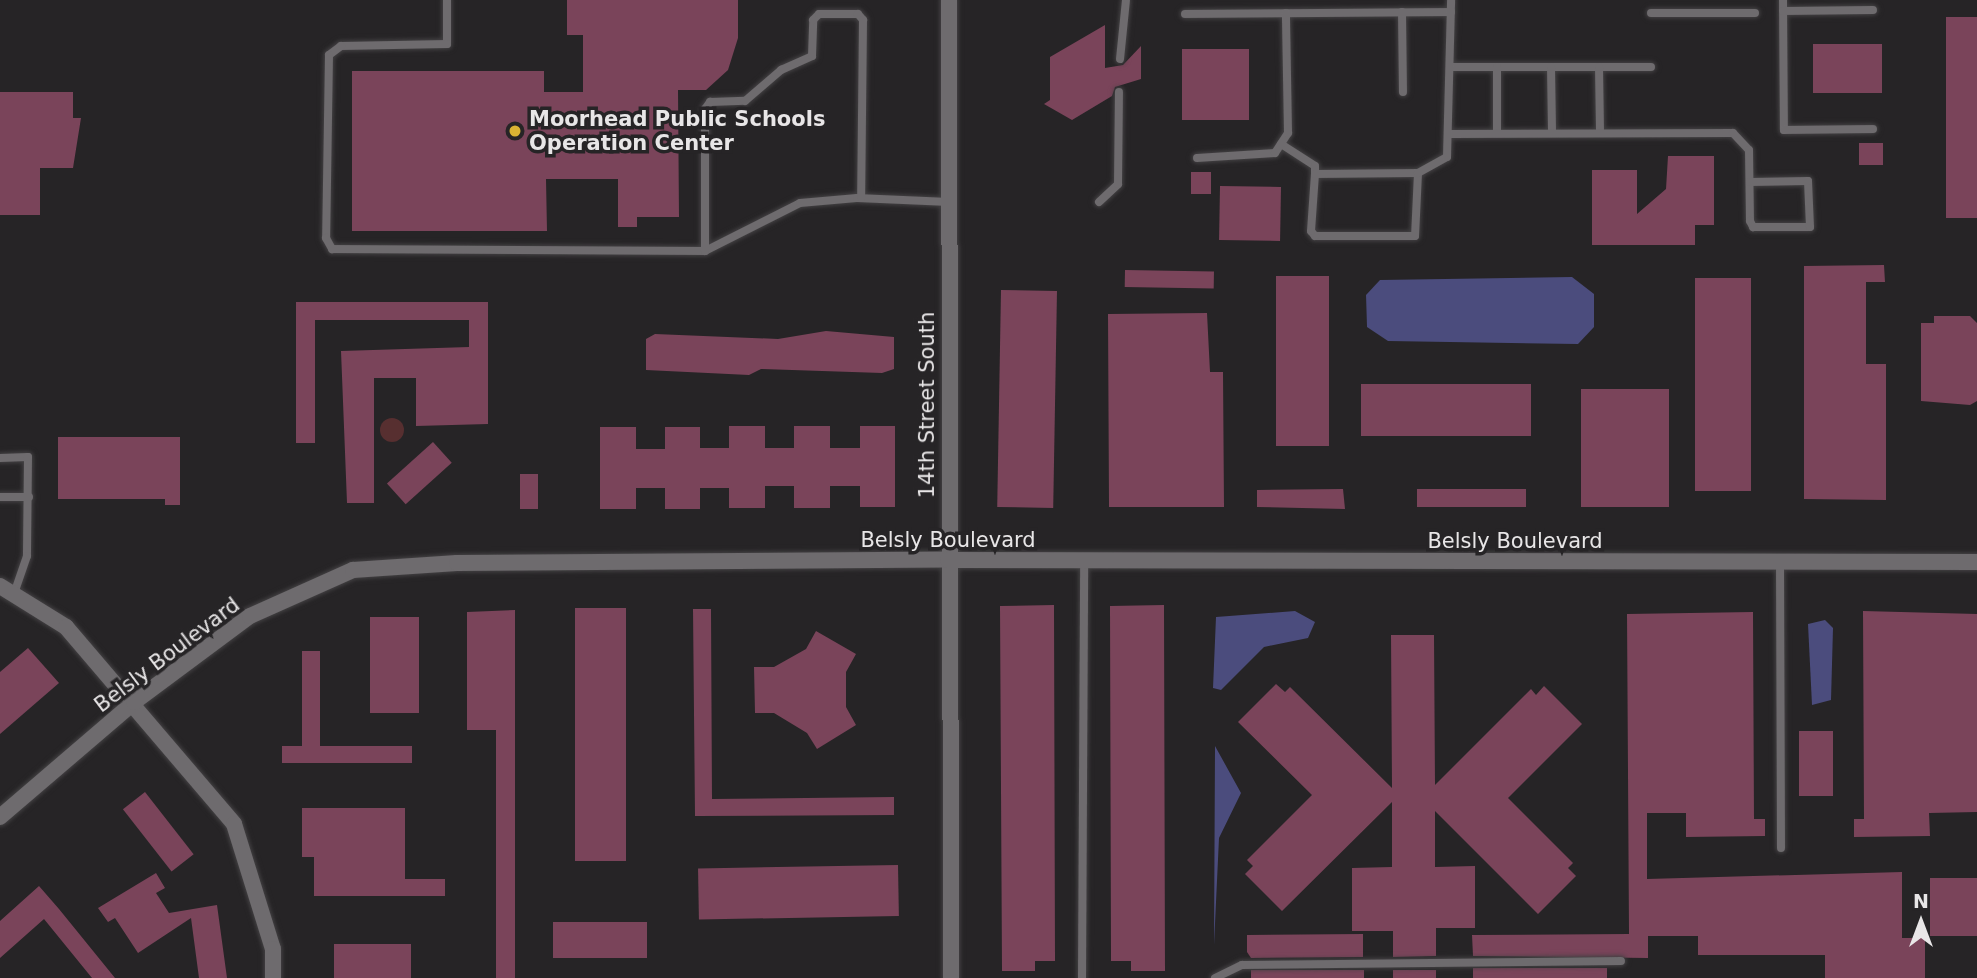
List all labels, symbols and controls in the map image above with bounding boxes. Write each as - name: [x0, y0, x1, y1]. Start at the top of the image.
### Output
- place label: Moorhead Public Schools Operation Center: [529, 106, 825, 156]
- marker: Moorhead Public Schools Operation Center: [507, 123, 523, 139]
- street label: 14th Street South: [914, 312, 940, 498]
- street label: Belsly Boulevard: [860, 527, 1036, 553]
- street label: Belsly Boulevard: [1427, 528, 1603, 554]
- street label: Belsly Boulevard: [89, 592, 245, 718]
- north arrow: [1886, 887, 1956, 957]
- text: N: [1913, 890, 1929, 912]

